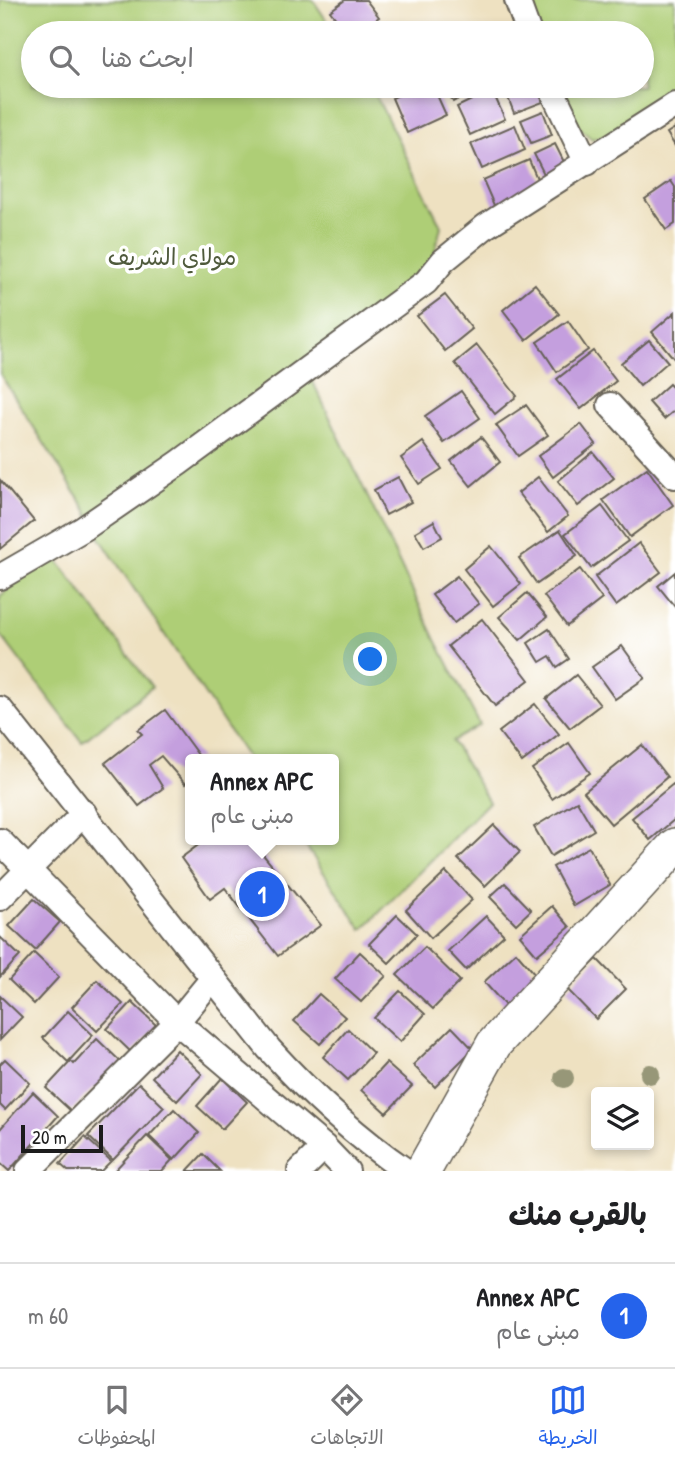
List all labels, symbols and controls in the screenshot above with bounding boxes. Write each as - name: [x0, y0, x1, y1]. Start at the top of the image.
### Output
- search box: [21, 21, 654, 98]
- text: ابحث هنا: [101, 40, 194, 75]
- icon: search: [45, 41, 83, 79]
- park label: مولاي الشريف: [108, 241, 236, 274]
- your location: [353, 642, 387, 676]
- popup: [185, 754, 339, 845]
- text: Annex APC: [210, 763, 314, 798]
- text: مبنى عام: [210, 799, 294, 830]
- pin: 1: [239, 868, 285, 920]
- map controls: [591, 1087, 654, 1150]
- button: layers: [591, 1087, 654, 1150]
- scale bar: [21, 1122, 103, 1154]
- text: 20 m: [32, 1124, 67, 1150]
- text: بالقرب منك: [509, 1194, 647, 1234]
- text: Annex APC: [476, 1279, 580, 1314]
- text: 60 m: [28, 1300, 68, 1331]
- text: 1: [620, 1300, 628, 1331]
- text: مبنى عام: [496, 1315, 580, 1346]
- tab: المحفوظات: [77, 1381, 156, 1454]
- tab: الاتجاهات: [310, 1381, 384, 1454]
- tab: الخريطة: [538, 1381, 598, 1454]

